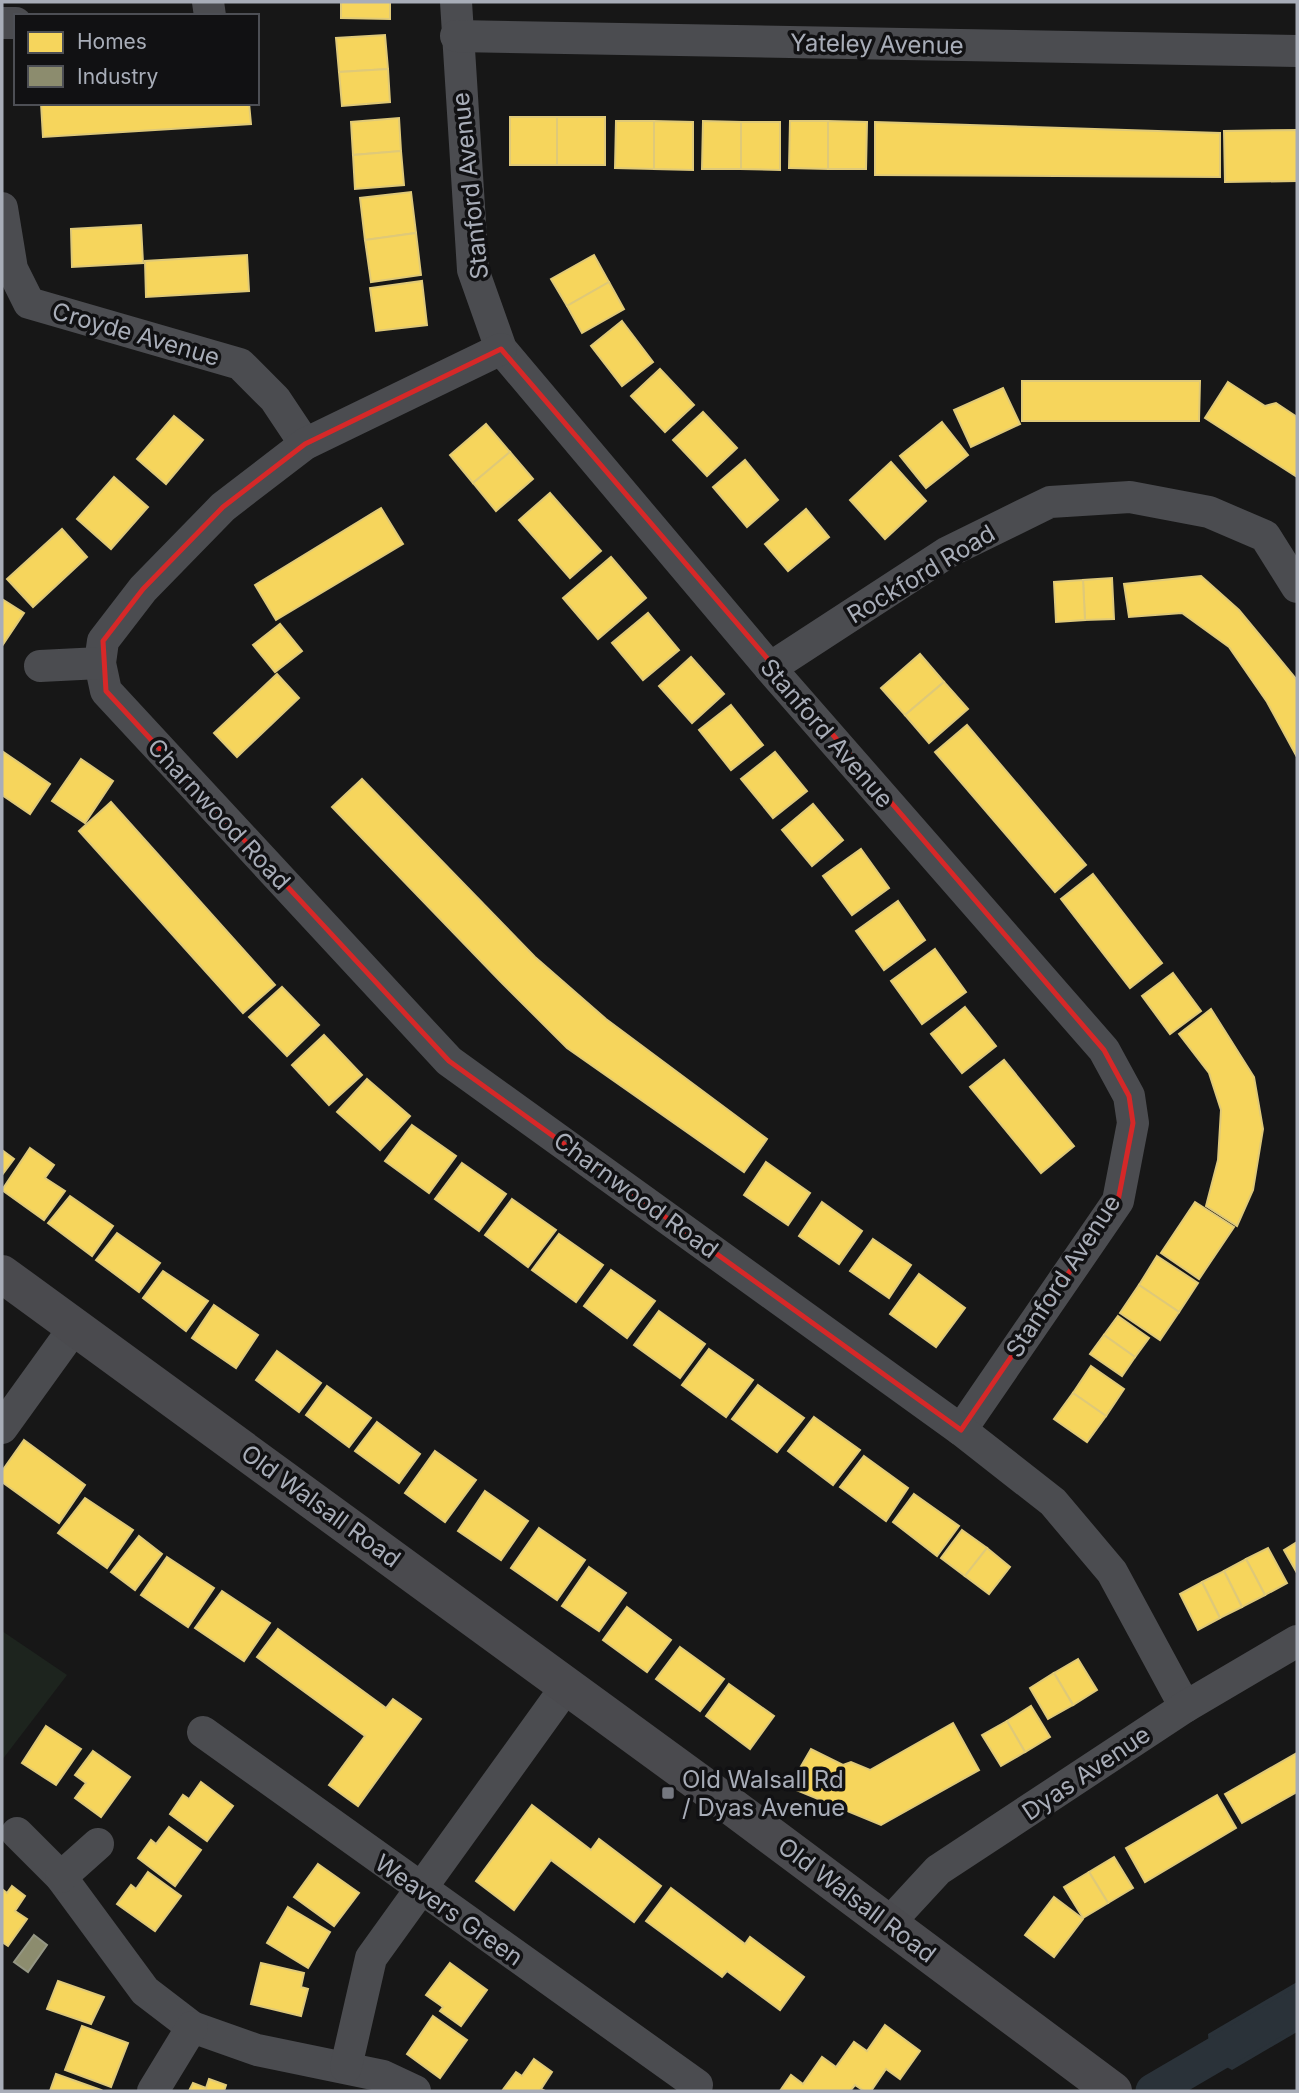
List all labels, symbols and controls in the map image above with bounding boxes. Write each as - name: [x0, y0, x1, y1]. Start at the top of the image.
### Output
- legend: [14, 14, 259, 105]
- street label: Yateley Avenue: [790, 28, 964, 60]
- text: Homes: [77, 29, 147, 54]
- text: Industry: [77, 64, 159, 89]
- street label: Stanford Avenue: [446, 91, 494, 281]
- street label: Croyde Avenue: [49, 296, 223, 372]
- street label: Rockford Road: [842, 519, 1000, 629]
- street label: Stanford Avenue: [754, 653, 900, 813]
- street label: Charnwood Road: [142, 732, 296, 896]
- street label: Charnwood Road: [548, 1126, 724, 1264]
- street label: Stanford Avenue: [1000, 1189, 1126, 1363]
- street label: Old Walsall Road: [236, 1439, 406, 1573]
- street label: Dyas Avenue: [1017, 1720, 1155, 1826]
- place label: Old Walsall Rd / Dyas Avenue: [682, 1765, 845, 1822]
- marker: Old Walsall Rd / Dyas Avenue: [660, 1785, 676, 1801]
- street label: Old Walsall Road: [773, 1831, 941, 1969]
- street label: Weavers Green: [369, 1848, 529, 1972]

